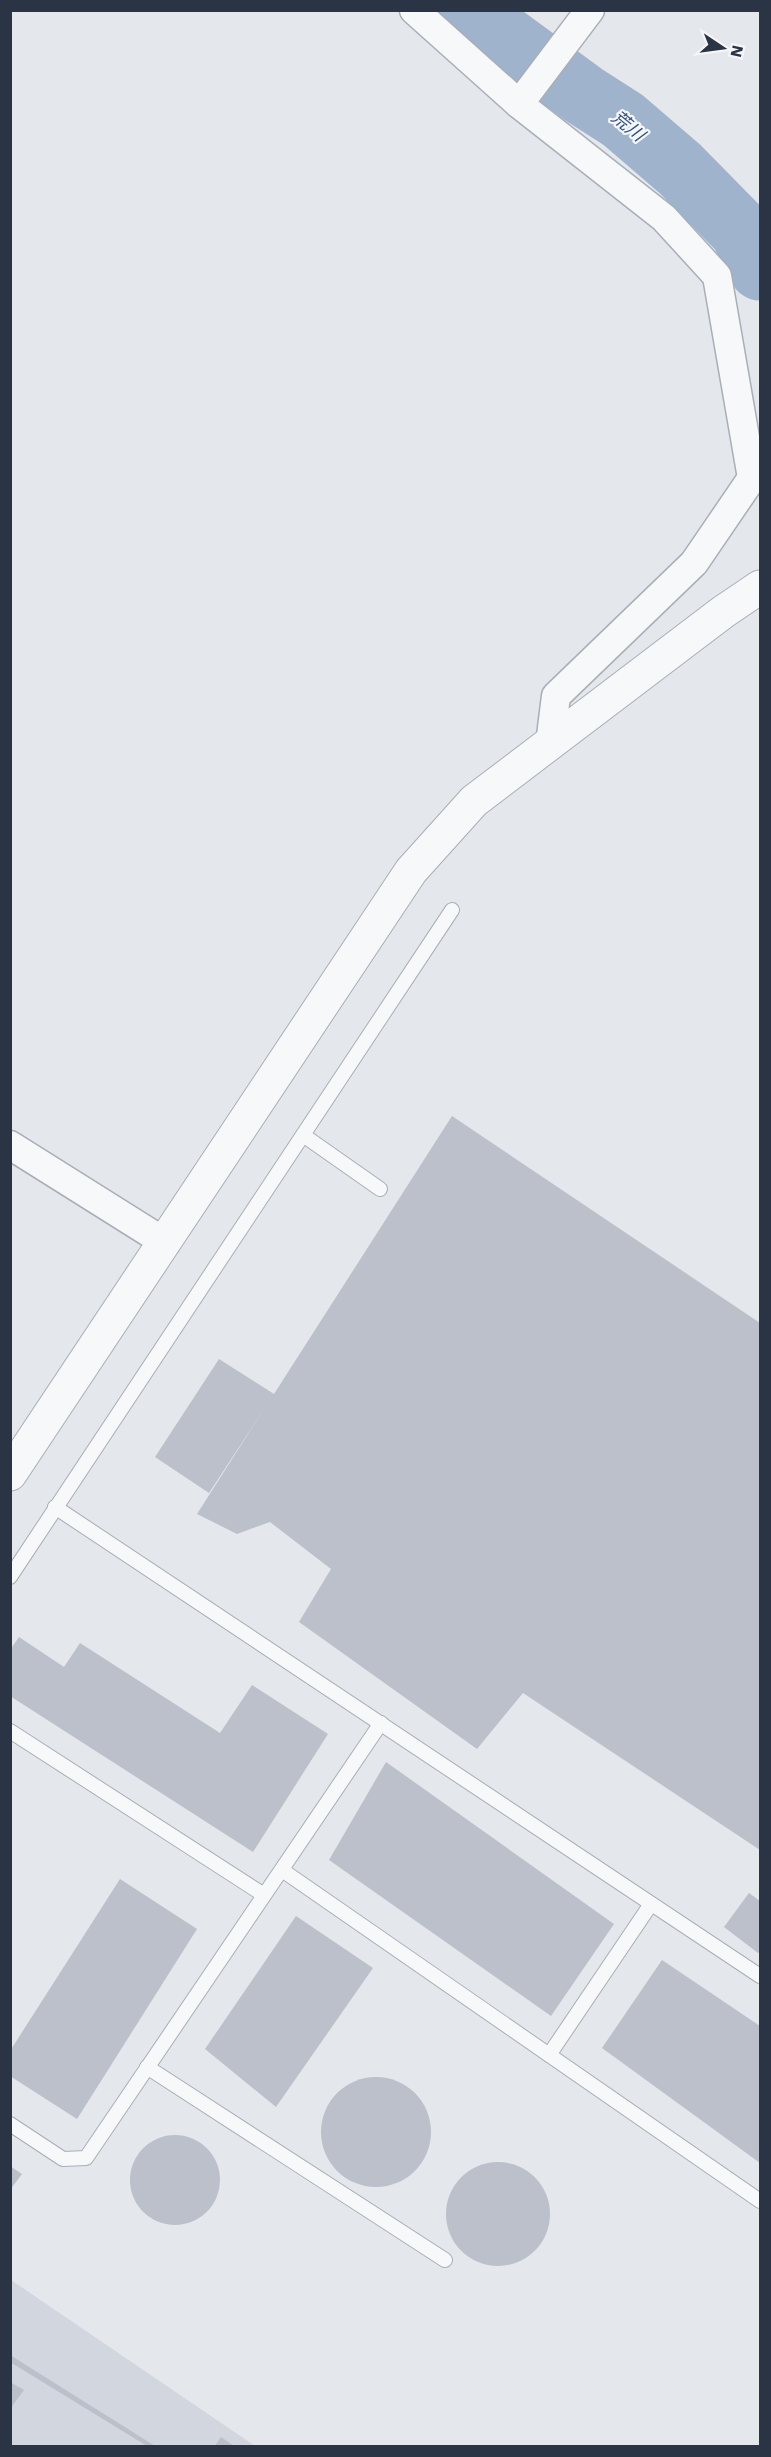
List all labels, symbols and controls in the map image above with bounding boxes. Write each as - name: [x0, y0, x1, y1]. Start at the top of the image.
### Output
- north arrow: [693, 18, 753, 78]
- text: N: [727, 43, 748, 59]
- water label: 荒川: [608, 106, 650, 146]

